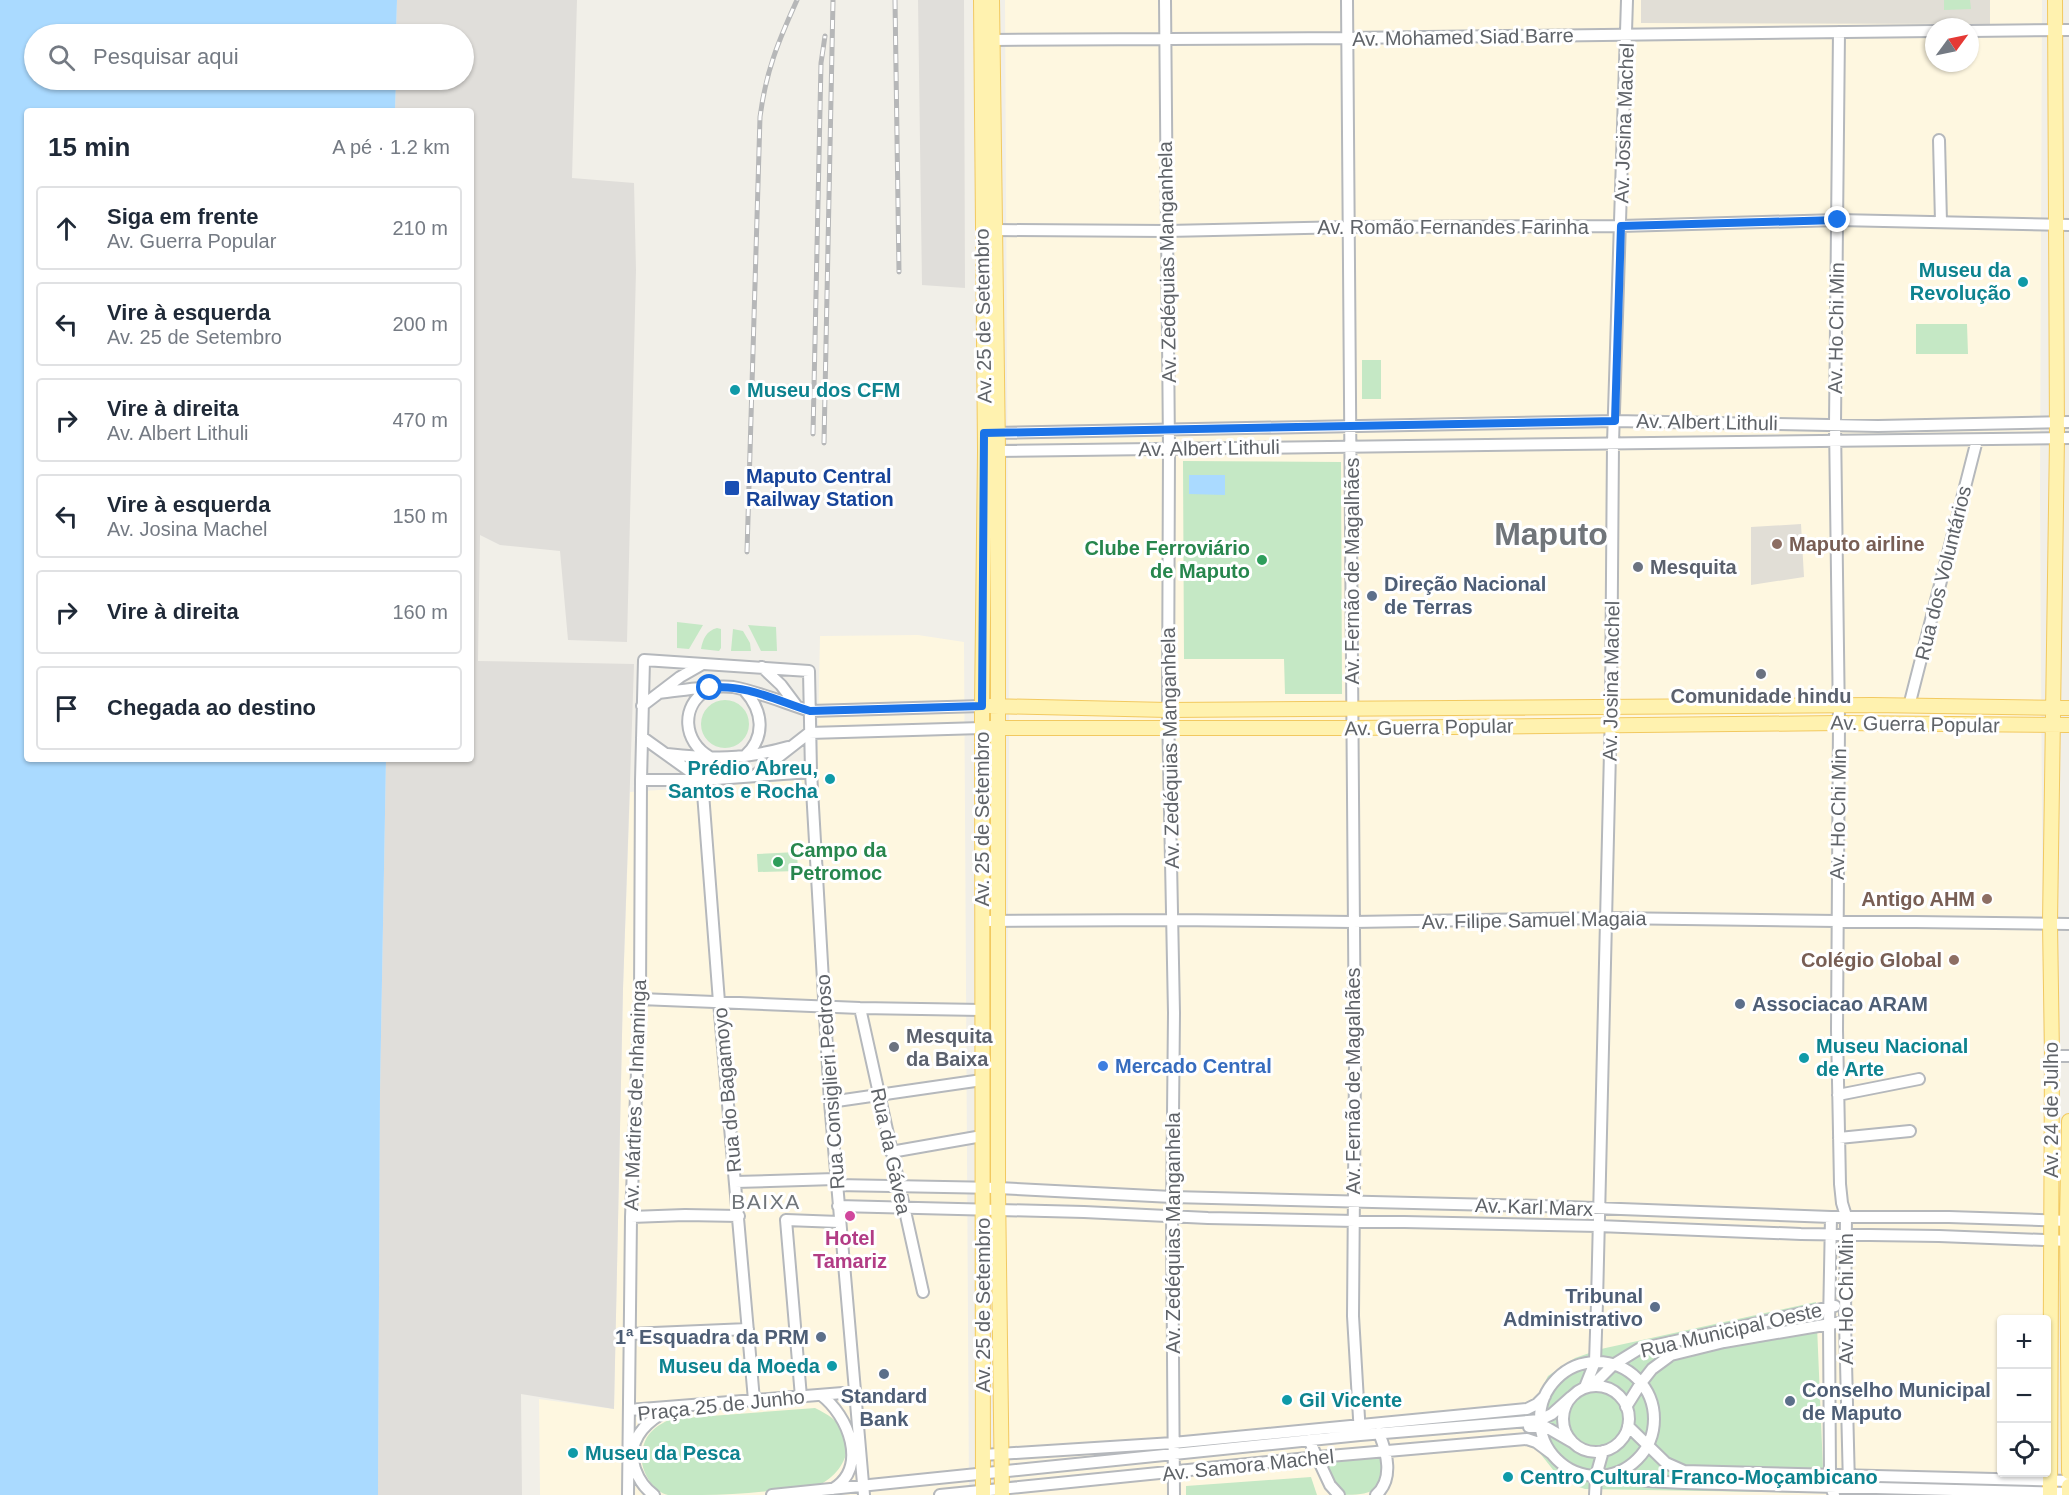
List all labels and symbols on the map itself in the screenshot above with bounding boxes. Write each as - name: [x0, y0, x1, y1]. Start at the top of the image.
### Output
- north arrow: [1925, 18, 1979, 72]
- street label: Av. Mohamed Siad Barre: [1352, 24, 1574, 50]
- street label: Av. Josina Machel: [1610, 42, 1638, 204]
- street label: Av. Zedéquias Manganhela: [1154, 140, 1180, 383]
- route end: [1824, 206, 1850, 232]
- street label: Av. Romão Fernandes Farinha: [1317, 216, 1590, 238]
- street label: Av. 25 de Setembro: [970, 228, 996, 404]
- place label: Museu da Revolução: [1910, 259, 2012, 304]
- street label: Av. Ho Chi Min: [1824, 262, 1848, 394]
- marker: Museu da Revolução: [2016, 275, 2030, 289]
- place label: Museu dos CFM: [747, 379, 900, 401]
- marker: Museu dos CFM: [728, 383, 742, 397]
- street label: Av. Albert Lithuli: [1636, 410, 1778, 434]
- street label: Av. Albert Lithuli: [1138, 436, 1280, 460]
- street label: Av. Fernão de Magalhães: [1341, 457, 1363, 685]
- place label: Maputo Central Railway Station: [746, 465, 894, 510]
- marker: Maputo Central Railway Station: [723, 479, 741, 497]
- street label: Rua dos Voluntários: [1911, 483, 1975, 663]
- district label: Maputo: [1494, 516, 1608, 552]
- place label: Maputo airline: [1789, 533, 1925, 555]
- place label: Clube Ferroviário de Maputo: [1084, 537, 1250, 582]
- marker: Maputo airline: [1770, 537, 1784, 551]
- marker: Clube Ferroviário de Maputo: [1255, 553, 1269, 567]
- place label: Mesquita: [1650, 556, 1738, 578]
- marker: Mesquita: [1631, 560, 1645, 574]
- place label: Direção Nacional de Terras: [1384, 573, 1546, 618]
- marker: Direção Nacional de Terras: [1365, 589, 1379, 603]
- street label: Av. Josina Machel: [1599, 601, 1623, 761]
- street label: Av. Zedéquias Manganhela: [1157, 626, 1183, 869]
- marker: Comunidade hindu: [1754, 667, 1768, 681]
- route start: [696, 674, 722, 700]
- place label: Comunidade hindu: [1670, 685, 1852, 707]
- street label: Av. Guerra Popular: [1830, 712, 2000, 736]
- street label: Av. Guerra Popular: [1344, 715, 1514, 739]
- street label: Av. 25 de Setembro: [971, 732, 993, 906]
- street label: Av. Ho Chi Min: [1826, 748, 1850, 880]
- place label: Prédio Abreu, Santos e Rocha: [668, 757, 819, 802]
- marker: Prédio Abreu, Santos e Rocha: [823, 772, 837, 786]
- place label: Campo da Petromoc: [790, 839, 888, 884]
- marker: Campo da Petromoc: [771, 855, 785, 869]
- place label: Antigo AHM: [1861, 888, 1975, 910]
- marker: Antigo AHM: [1980, 892, 1994, 906]
- street label: Av. Filipe Samuel Magaia: [1421, 907, 1648, 933]
- place label: Colégio Global: [1801, 949, 1942, 971]
- marker: Colégio Global: [1947, 953, 1961, 967]
- street label: Av. Fernão de Magalhães: [1342, 967, 1364, 1195]
- street label: Rua Consiglieri Pedroso: [812, 974, 848, 1190]
- street label: Av. Mártires de Inhaminga: [620, 978, 650, 1211]
- place label: Associacao ARAM: [1752, 993, 1928, 1015]
- marker: Associacao ARAM: [1733, 997, 1747, 1011]
- street label: Rua do Bagamoyo: [709, 1007, 745, 1173]
- place label: Mesquita da Baixa: [906, 1025, 994, 1070]
- place label: Museu Nacional de Arte: [1816, 1035, 1968, 1080]
- marker: Mesquita da Baixa: [887, 1040, 901, 1054]
- street label: Av. 24 de Julho: [2040, 1042, 2062, 1178]
- marker: Museu Nacional de Arte: [1797, 1051, 1811, 1065]
- place label: Mercado Central: [1115, 1055, 1272, 1077]
- marker: Mercado Central: [1096, 1059, 1110, 1073]
- street label: Rua da Gávea: [867, 1086, 915, 1217]
- street label: Av. Zedéquias Manganhela: [1162, 1111, 1184, 1354]
- district label: BAIXA: [731, 1190, 801, 1213]
- street label: Av. Karl Marx: [1475, 1194, 1593, 1220]
- marker: Hotel Tamariz: [843, 1209, 857, 1223]
- street label: Av. 25 de Setembro: [972, 1218, 994, 1392]
- place label: Hotel Tamariz: [813, 1227, 887, 1272]
- street label: Av. Ho Chi Min: [1835, 1233, 1857, 1365]
- place label: Tribunal Administrativo: [1503, 1285, 1643, 1330]
- street label: Rua Municipal Oeste: [1638, 1298, 1824, 1362]
- marker: Tribunal Administrativo: [1648, 1300, 1662, 1314]
- place label: 1ª Esquadra da PRM: [615, 1326, 809, 1348]
- marker: 1ª Esquadra da PRM: [814, 1330, 828, 1344]
- place label: Museu da Moeda: [659, 1355, 821, 1377]
- marker: Museu da Moeda: [825, 1359, 839, 1373]
- marker: Standard Bank: [877, 1367, 891, 1381]
- place label: Conselho Municipal de Maputo: [1802, 1379, 1991, 1424]
- street label: Praça 25 de Junho: [636, 1385, 806, 1425]
- place label: Standard Bank: [841, 1385, 927, 1430]
- place label: Gil Vicente: [1299, 1389, 1402, 1411]
- marker: Gil Vicente: [1280, 1393, 1294, 1407]
- marker: Conselho Municipal de Maputo: [1783, 1394, 1797, 1408]
- place label: Museu da Pesca: [585, 1442, 742, 1464]
- street label: Av. Samora Machel: [1161, 1445, 1335, 1485]
- marker: Museu da Pesca: [566, 1446, 580, 1460]
- place label: Centro Cultural Franco-Moçambicano: [1520, 1466, 1878, 1488]
- marker: Centro Cultural Franco-Moçambicano: [1501, 1470, 1515, 1484]

